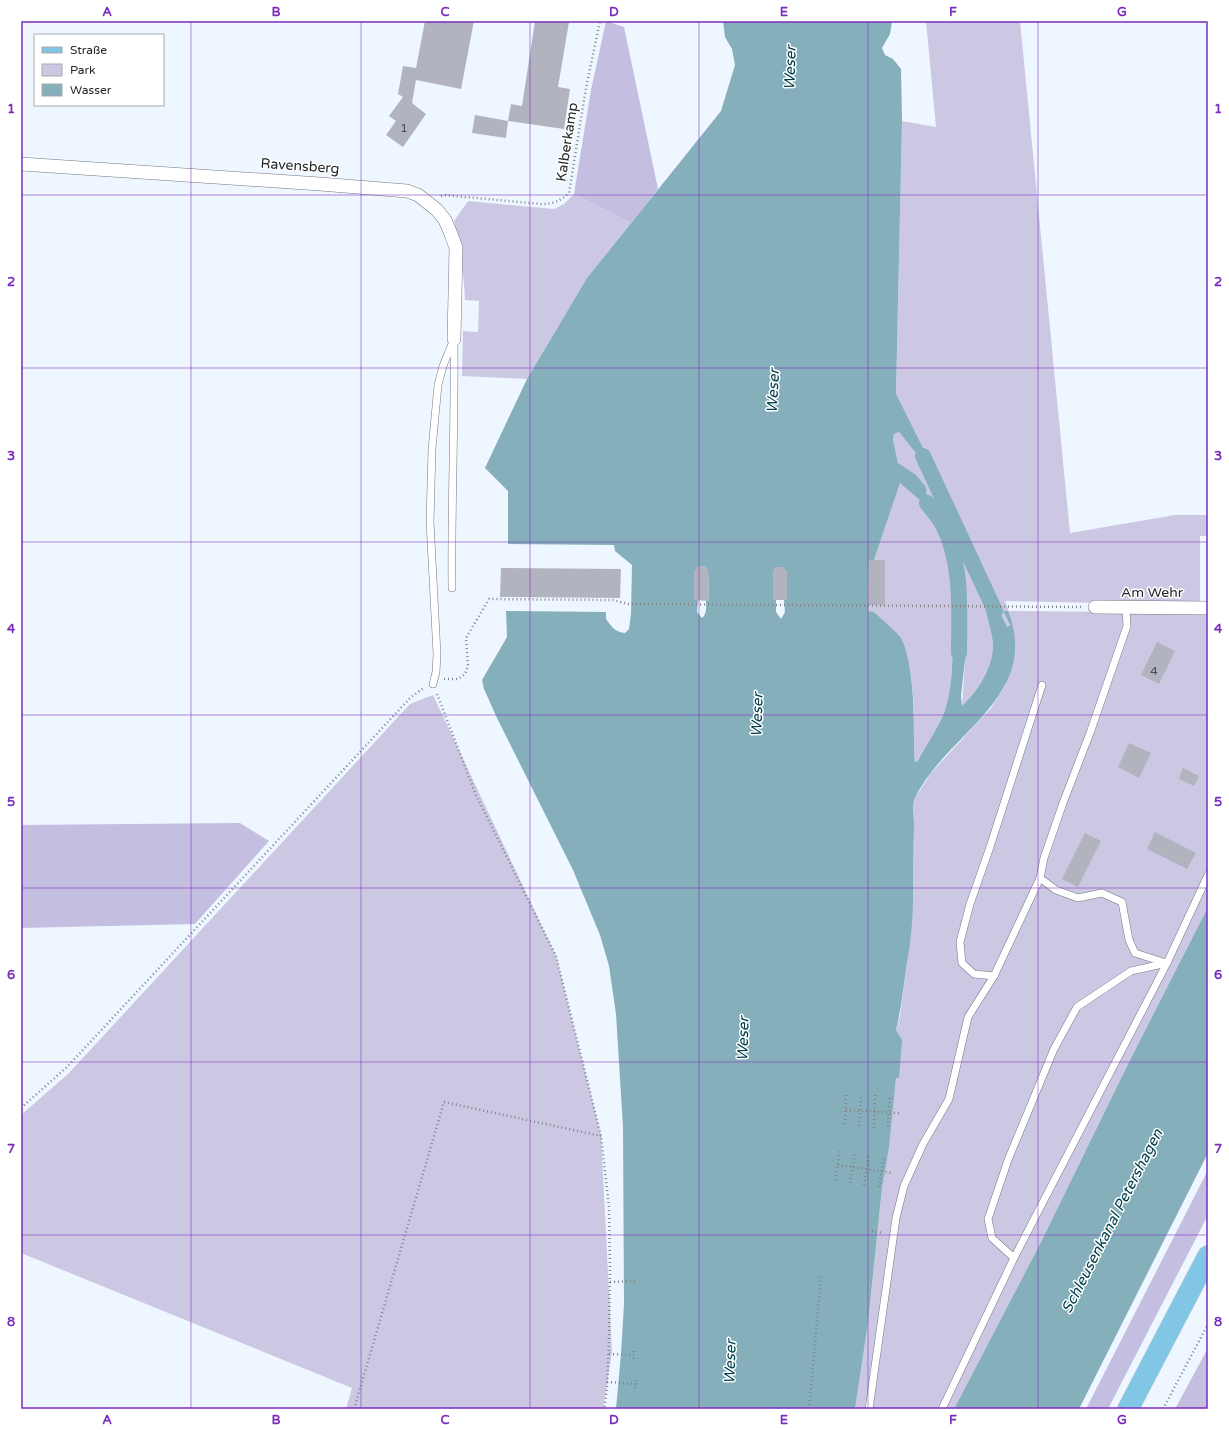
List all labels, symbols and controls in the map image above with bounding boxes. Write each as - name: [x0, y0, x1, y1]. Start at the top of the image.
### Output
- text: A: [102, 4, 112, 20]
- text: B: [271, 4, 281, 20]
- text: C: [440, 4, 450, 20]
- text: D: [609, 4, 619, 20]
- text: E: [780, 4, 788, 20]
- text: F: [949, 4, 957, 20]
- text: G: [1117, 4, 1127, 20]
- legend: [34, 34, 164, 106]
- text: Straße: [70, 43, 107, 57]
- water label: Weser: [780, 43, 800, 91]
- text: Park: [70, 63, 96, 77]
- text: Wasser: [70, 83, 112, 97]
- text: 1: [7, 101, 15, 117]
- street label: Kalberkamp: [552, 101, 582, 183]
- text: 1: [1214, 101, 1222, 117]
- house number: 1: [400, 121, 408, 135]
- street label: Ravensberg: [260, 155, 340, 177]
- text: 2: [7, 274, 15, 290]
- text: 2: [1214, 274, 1222, 290]
- water label: Weser: [763, 366, 783, 414]
- text: 3: [7, 448, 15, 464]
- text: 3: [1214, 448, 1222, 464]
- street label: Am Wehr: [1121, 584, 1184, 601]
- text: 4: [7, 621, 16, 637]
- text: 4: [1214, 621, 1223, 637]
- house number: 4: [1150, 664, 1158, 678]
- water label: Weser: [747, 690, 767, 738]
- text: 5: [7, 794, 15, 810]
- text: 5: [1214, 794, 1222, 810]
- text: 6: [7, 967, 15, 983]
- text: 6: [1214, 967, 1222, 983]
- water label: Weser: [733, 1014, 753, 1062]
- water label: Schleusenkanal Petershagen: [1058, 1125, 1167, 1316]
- text: 7: [7, 1141, 15, 1157]
- text: 7: [1214, 1141, 1222, 1157]
- text: 8: [7, 1314, 15, 1330]
- text: 8: [1214, 1314, 1222, 1330]
- water label: Weser: [720, 1337, 740, 1385]
- text: A: [102, 1412, 112, 1428]
- text: B: [271, 1412, 281, 1428]
- text: C: [440, 1412, 450, 1428]
- text: D: [609, 1412, 619, 1428]
- text: E: [780, 1412, 788, 1428]
- text: F: [949, 1412, 957, 1428]
- text: G: [1117, 1412, 1127, 1428]

